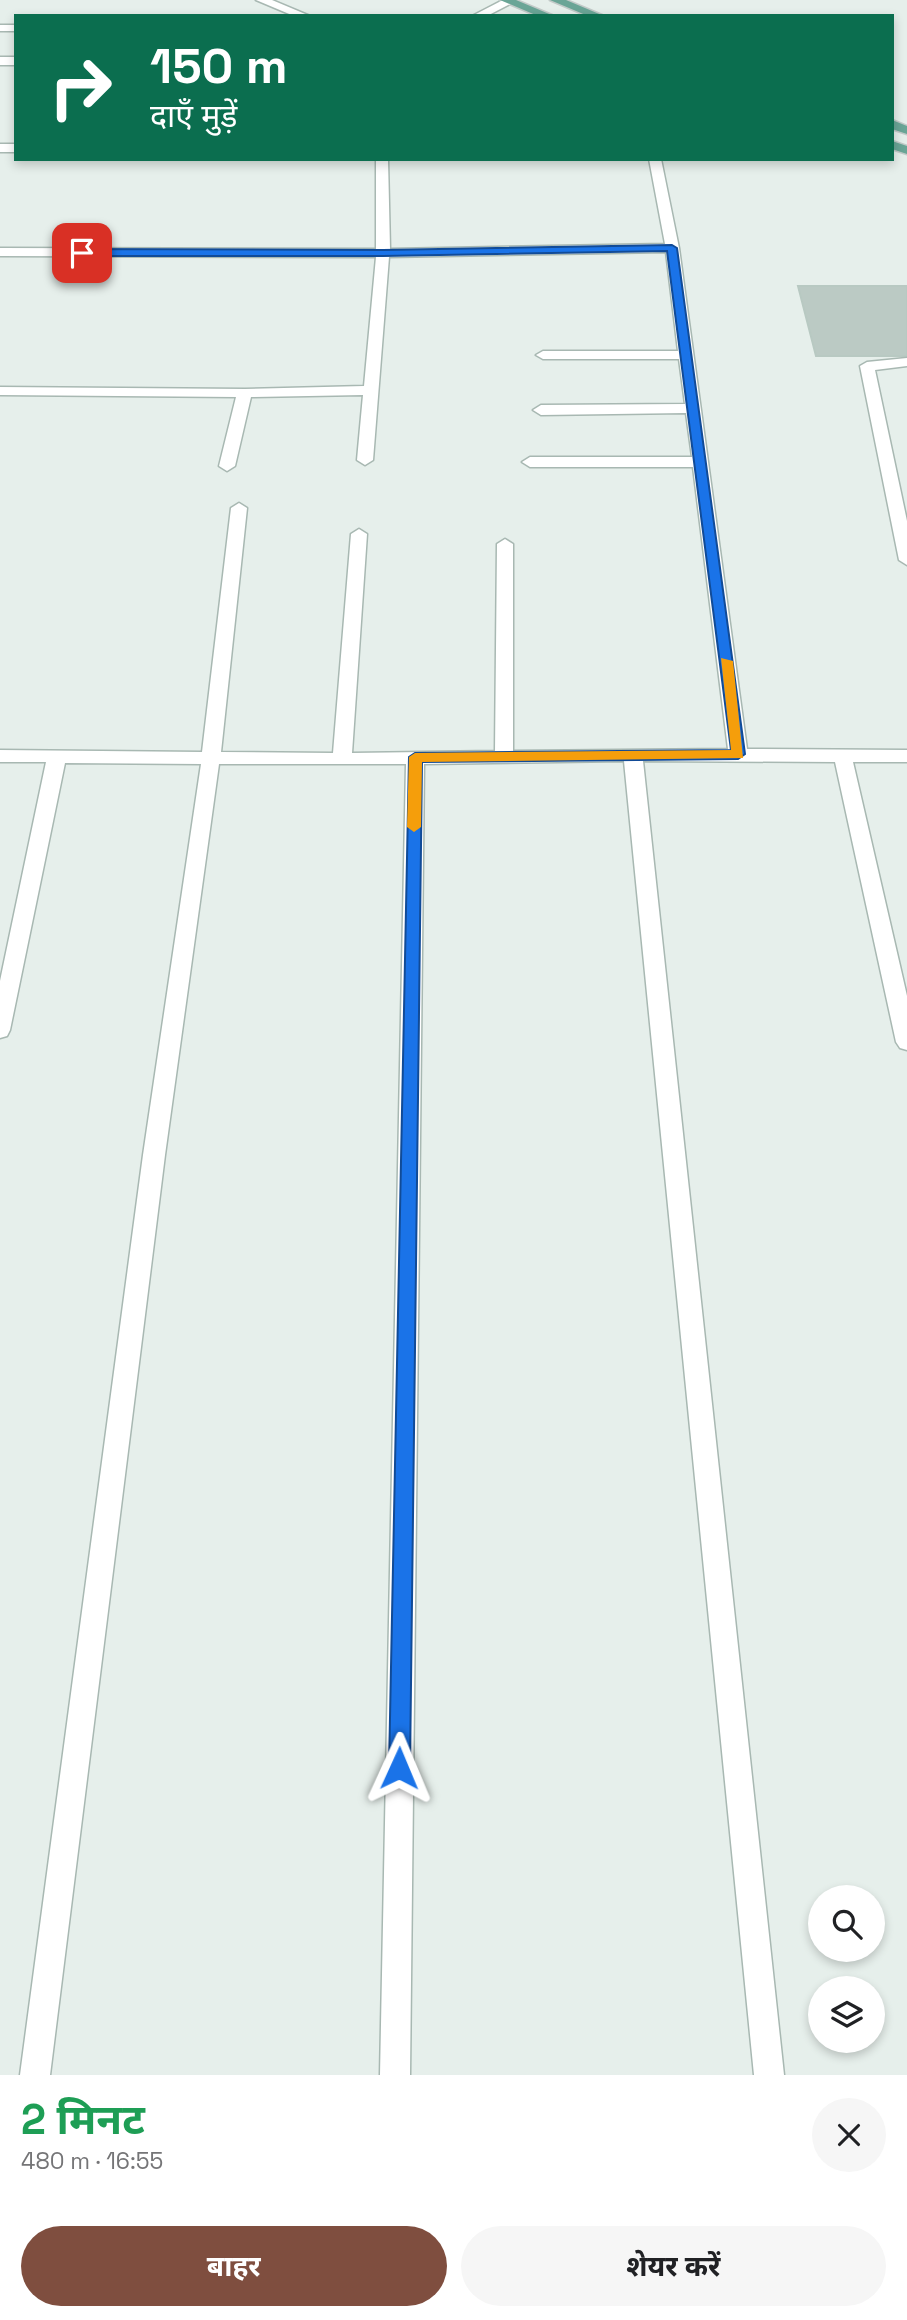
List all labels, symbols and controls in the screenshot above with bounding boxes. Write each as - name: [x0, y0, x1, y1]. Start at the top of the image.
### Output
- text: 150 m: [150, 35, 288, 97]
- icon: right: [35, 42, 126, 133]
- text: दाएँ मुड़ें: [150, 96, 237, 136]
- pin: [52, 223, 112, 283]
- icon: arrive: [63, 234, 101, 272]
- position arrow: [362, 1731, 436, 1805]
- map controls: [808, 1885, 885, 2053]
- button: search: [808, 1885, 885, 1962]
- button: layers: [808, 1976, 885, 2053]
- text: 2 मिनट: [21, 2093, 145, 2146]
- button: close: [812, 2098, 886, 2172]
- text: 480 m · 16:55: [21, 2146, 163, 2176]
- button: बाहर: [21, 2226, 447, 2306]
- button: शेयर करें: [461, 2226, 886, 2306]

